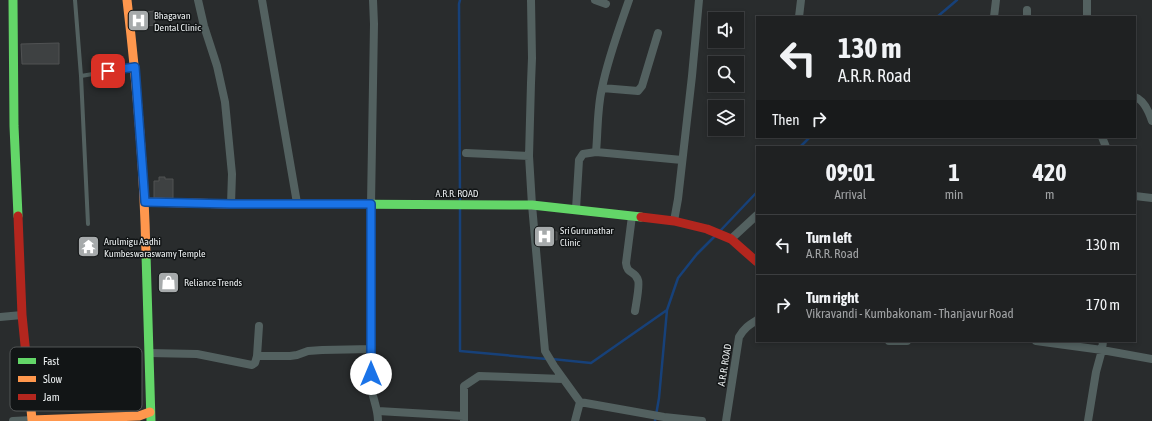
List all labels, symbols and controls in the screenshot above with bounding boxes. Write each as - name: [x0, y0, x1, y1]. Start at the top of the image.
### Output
- hospital icon: Bhagavan Dental Clinic: [126, 8, 152, 34]
- place label: Bhagavan Dental Clinic: [154, 10, 201, 33]
- map controls: [708, 12, 744, 136]
- button: sound: [708, 12, 744, 48]
- icon: left: [772, 32, 824, 84]
- text: 130 m: [838, 32, 901, 64]
- pin: [91, 54, 125, 88]
- button: search: [708, 56, 744, 92]
- icon: arrive: [97, 60, 119, 82]
- text: A.R.R. Road: [838, 65, 911, 86]
- button: layers: [708, 100, 744, 136]
- icon: right: [808, 108, 830, 130]
- text: Then: [772, 111, 800, 128]
- text: 09:01: [825, 159, 875, 186]
- text: 1: [948, 159, 960, 186]
- text: 420: [1033, 159, 1067, 186]
- text: Arrival: [834, 187, 866, 202]
- text: min: [945, 187, 963, 202]
- text: m: [1045, 187, 1054, 202]
- street label: A.R.R. ROAD: [436, 188, 479, 199]
- hospital icon: Sri Gurunathar Clinic: [531, 223, 557, 249]
- place label: Sri Gurunathar Clinic: [560, 225, 615, 248]
- text: Turn left: [806, 229, 852, 246]
- temple icon: Arulmigu Aadhi Kumbeswaraswamy Temple: [75, 234, 101, 260]
- icon: left: [772, 234, 794, 256]
- place label: Arulmigu Aadhi Kumbeswaraswamy Temple: [104, 236, 206, 259]
- text: 130 m: [1086, 236, 1120, 253]
- text: A.R.R. Road: [806, 246, 859, 261]
- shop icon: Reliance Trends: [156, 269, 182, 295]
- place label: Reliance Trends: [184, 277, 242, 288]
- text: Turn right: [806, 289, 859, 306]
- icon: right: [772, 294, 794, 316]
- text: 170 m: [1086, 296, 1120, 313]
- text: Vikravandi - Kumbakonam - Thanjavur Road: [806, 306, 1014, 321]
- street label: A.R.R. ROAD: [716, 343, 733, 387]
- legend: [10, 347, 142, 411]
- position arrow: [350, 353, 392, 395]
- text: Fast: [43, 355, 59, 367]
- text: Slow: [43, 373, 62, 385]
- text: Jam: [43, 391, 60, 403]

